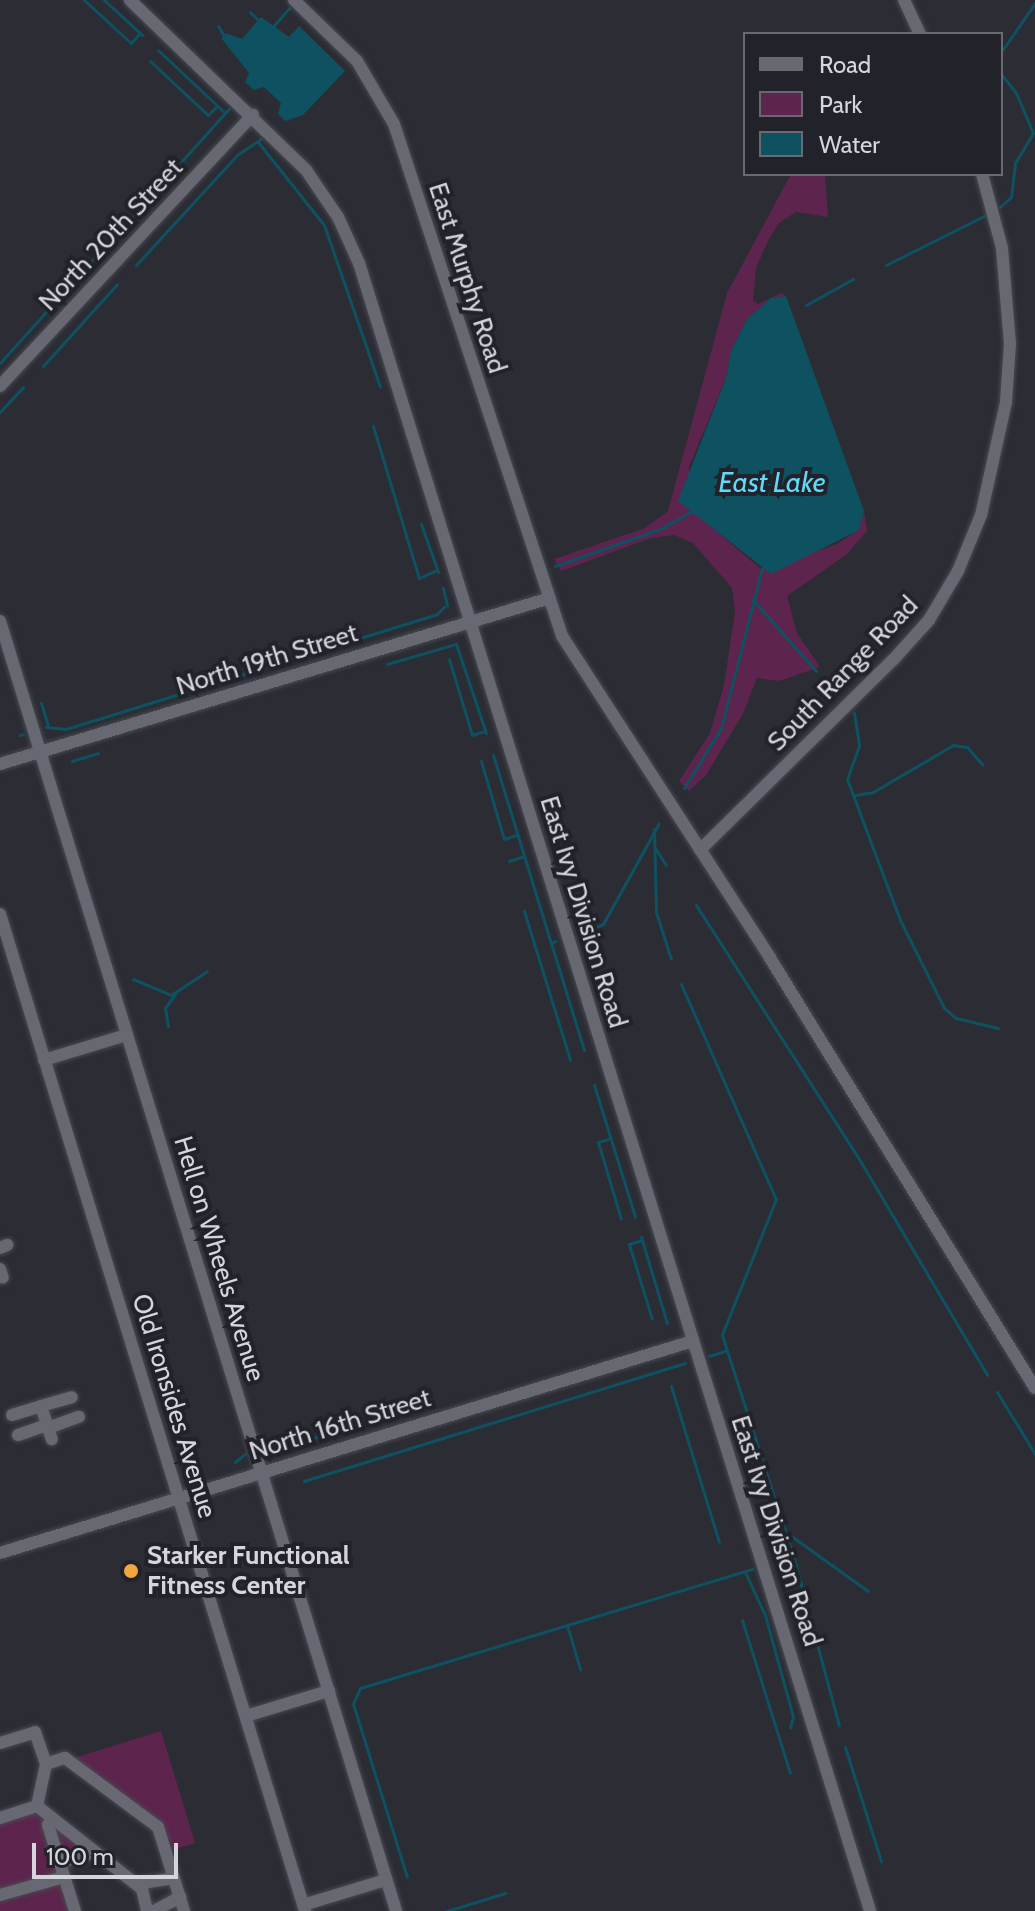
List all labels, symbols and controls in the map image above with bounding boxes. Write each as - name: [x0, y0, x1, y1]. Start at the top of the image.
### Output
- legend: [743, 32, 1003, 176]
- text: Road: [819, 50, 871, 79]
- text: Park: [819, 90, 862, 119]
- text: Water: [819, 130, 880, 159]
- street label: North 20th Street: [33, 153, 189, 317]
- street label: East Murphy Road: [421, 179, 513, 377]
- water label: East Lake: [718, 465, 826, 499]
- street label: South Range Road: [761, 590, 925, 758]
- street label: North 19th Street: [173, 618, 361, 702]
- street label: East Ivy Division Road: [533, 793, 633, 1031]
- street label: Hell on Wheels Avenue: [167, 1133, 271, 1385]
- street label: Old Ironsides Avenue: [125, 1290, 223, 1522]
- street label: North 16th Street: [246, 1383, 434, 1467]
- street label: East Ivy Division Road: [724, 1412, 828, 1650]
- place label: Starker Functional Fitness Center: [147, 1540, 350, 1602]
- marker: Starker Functional Fitness Center: [122, 1562, 140, 1580]
- scale bar: [36, 1827, 182, 1877]
- text: 100 m: [46, 1842, 114, 1871]

